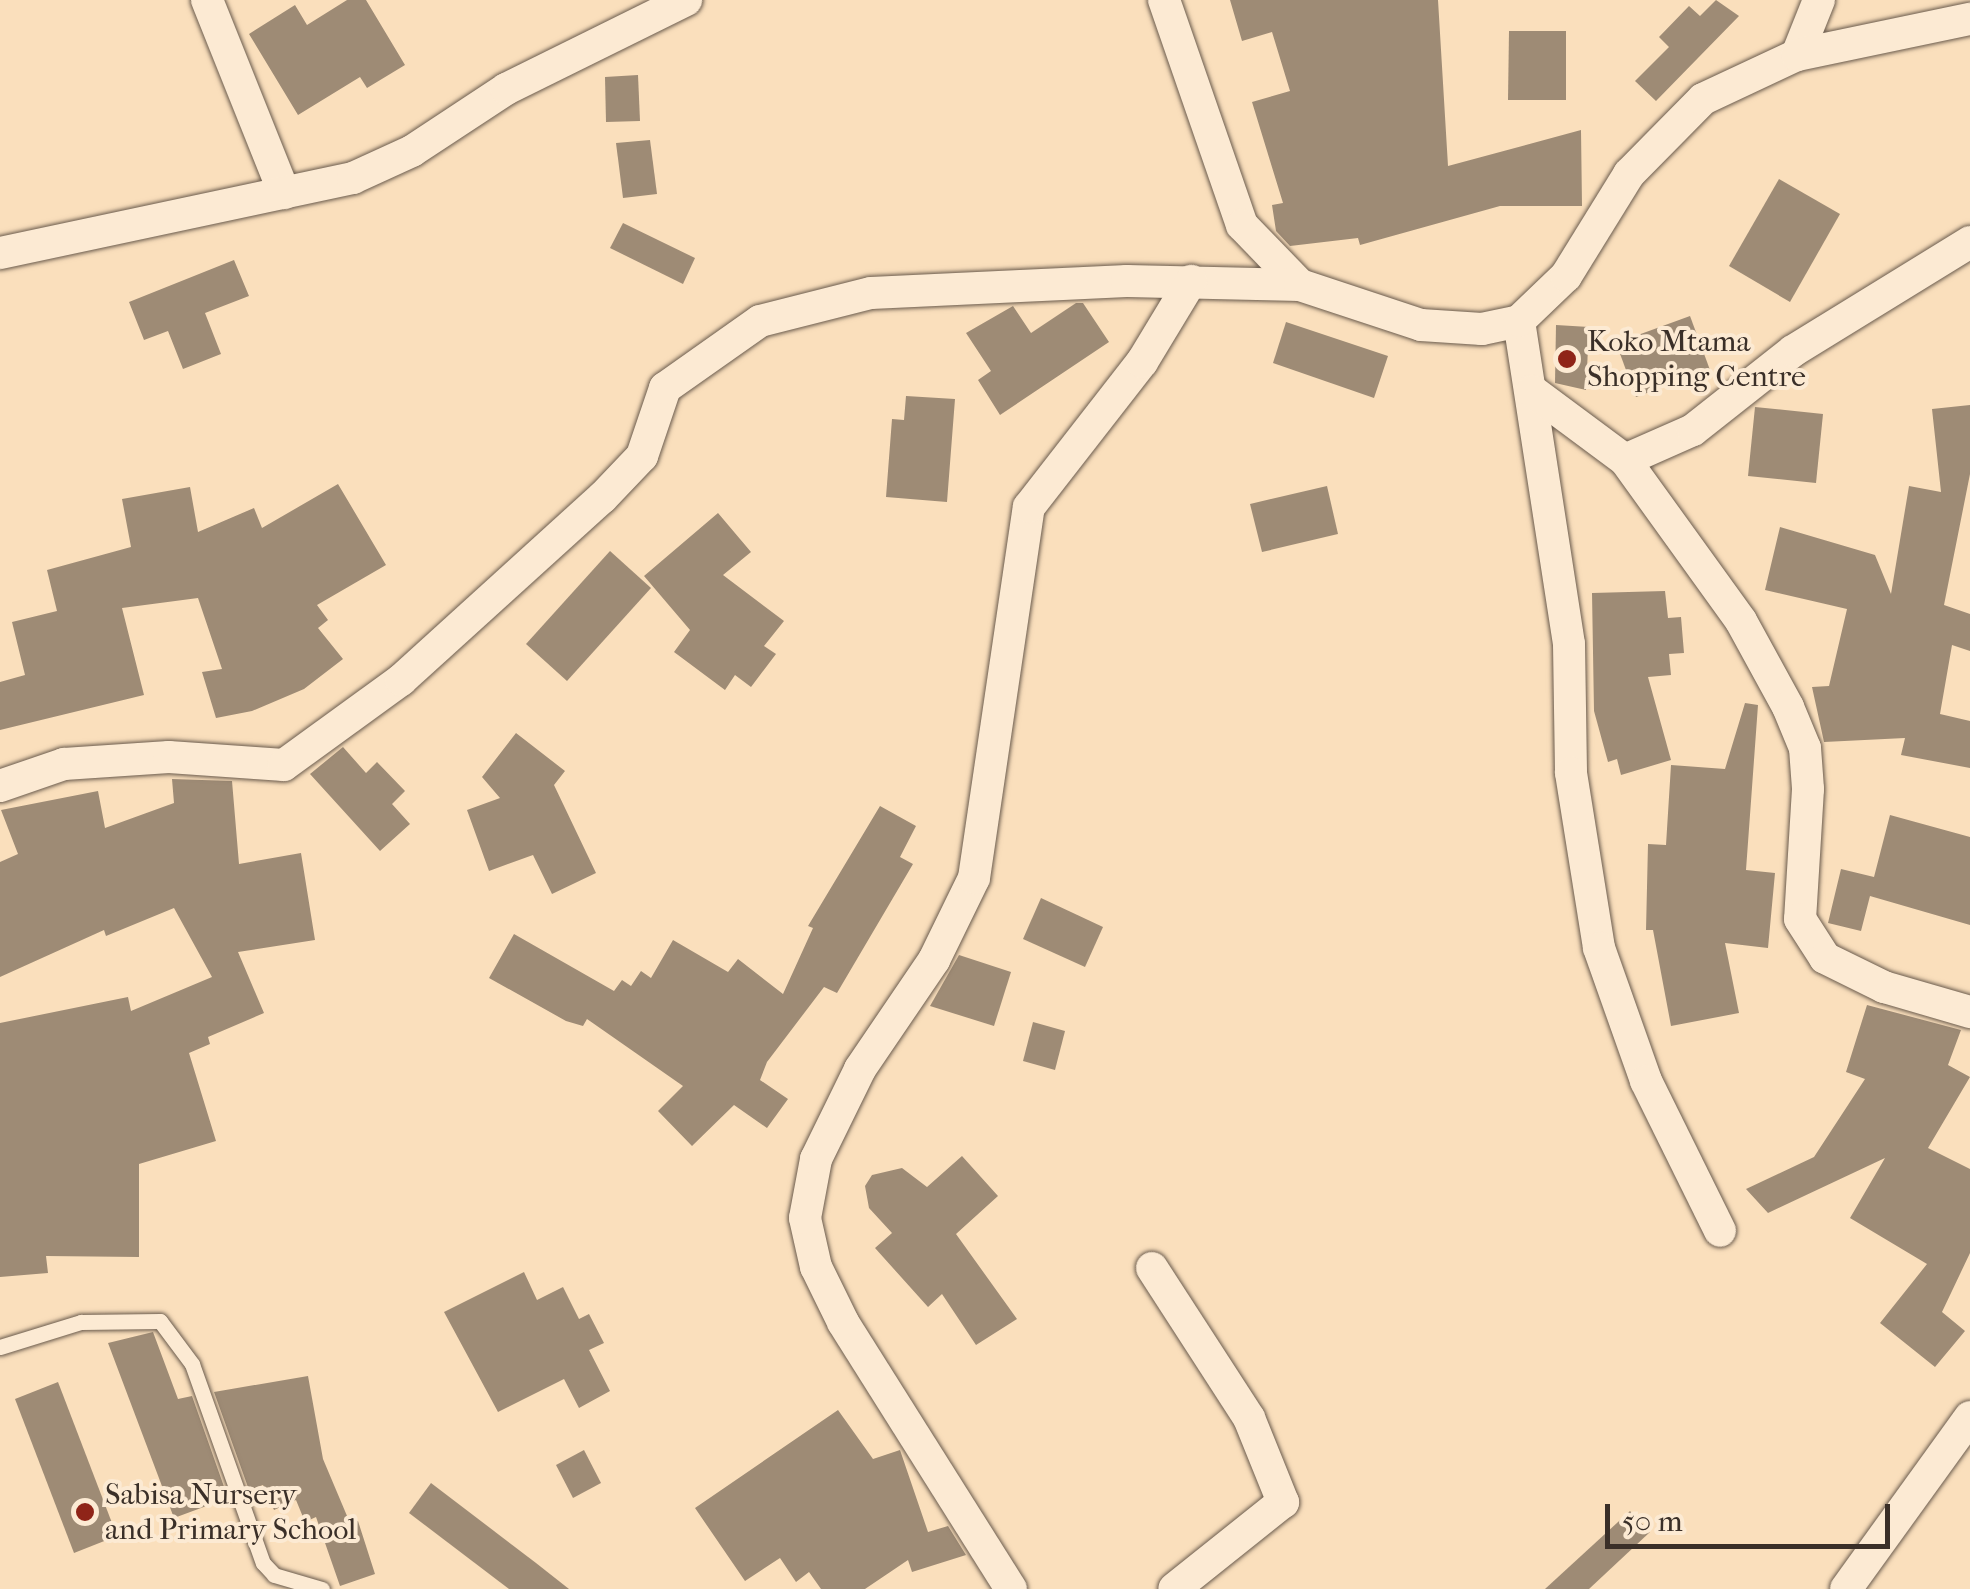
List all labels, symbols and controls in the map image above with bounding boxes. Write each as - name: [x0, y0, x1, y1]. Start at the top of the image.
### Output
- place label: Koko Mtama Shopping Centre: [1587, 324, 1806, 394]
- marker: Koko Mtama Shopping Centre: [1556, 348, 1578, 370]
- place label: Sabisa Nursery and Primary School: [105, 1477, 356, 1548]
- scale bar: [1610, 1484, 1895, 1546]
- marker: Sabisa Nursery and Primary School: [74, 1501, 96, 1523]
- text: 50 m: [1622, 1504, 1683, 1539]

